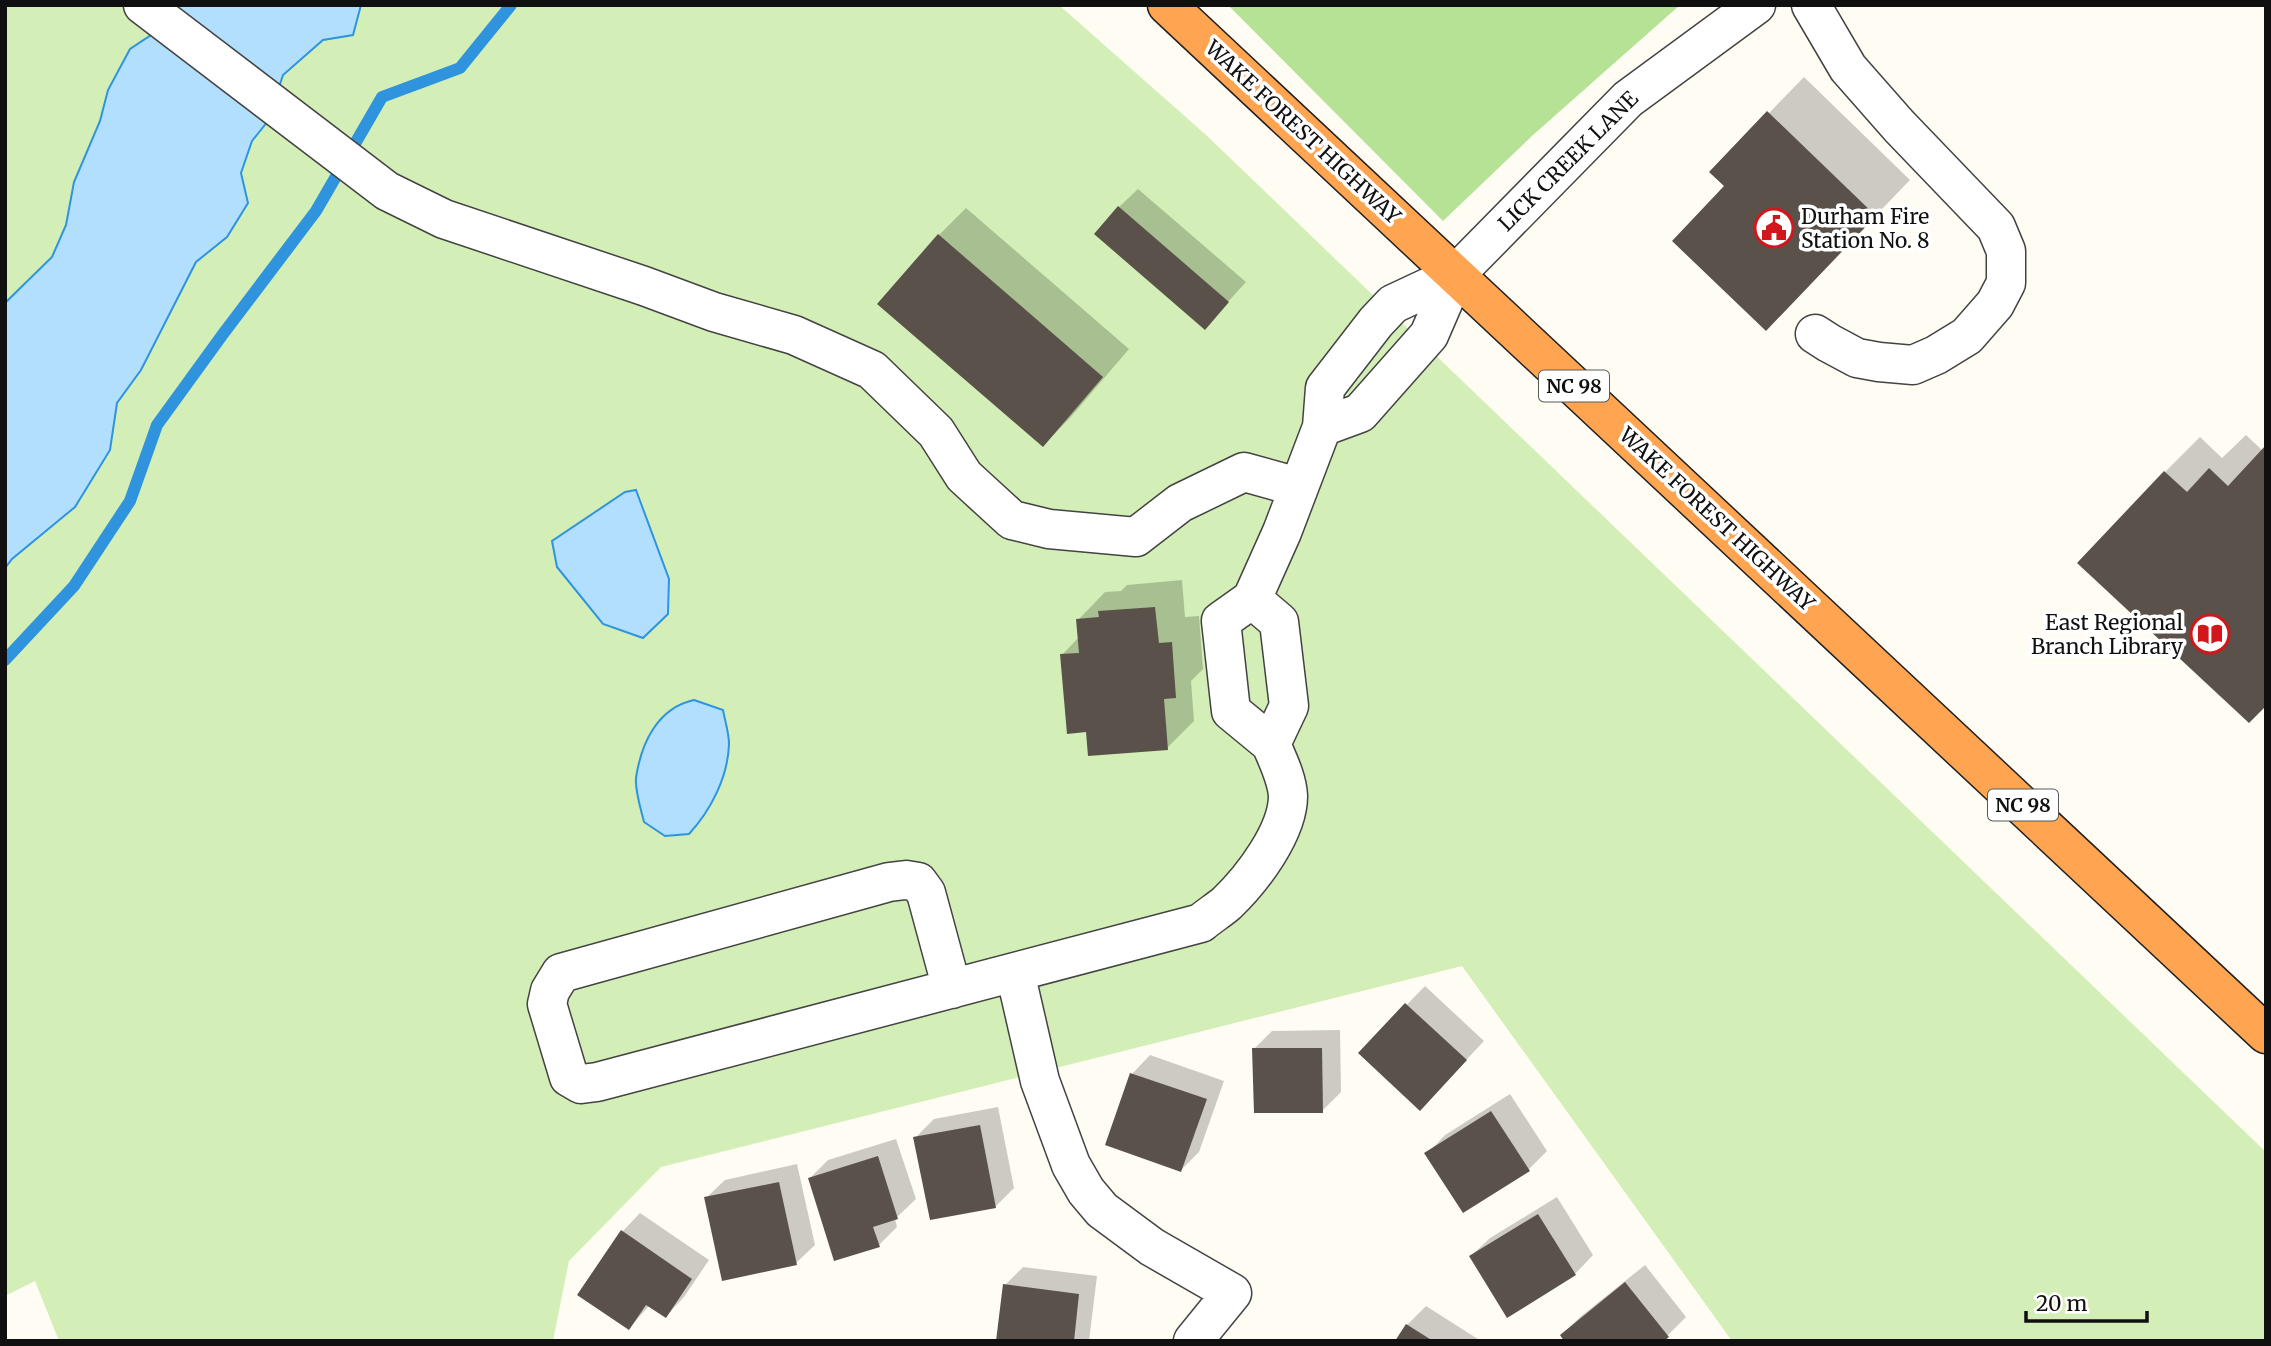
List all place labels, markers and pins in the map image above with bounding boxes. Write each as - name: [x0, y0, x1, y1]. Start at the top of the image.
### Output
- place label: Durham Fire Station No. 8: [1801, 203, 1930, 254]
- public building icon: Durham Fire Station No. 8: [1753, 207, 1795, 249]
- place label: East Regional Branch Library: [2031, 609, 2184, 660]
- library icon: East Regional Branch Library: [2189, 613, 2231, 655]

